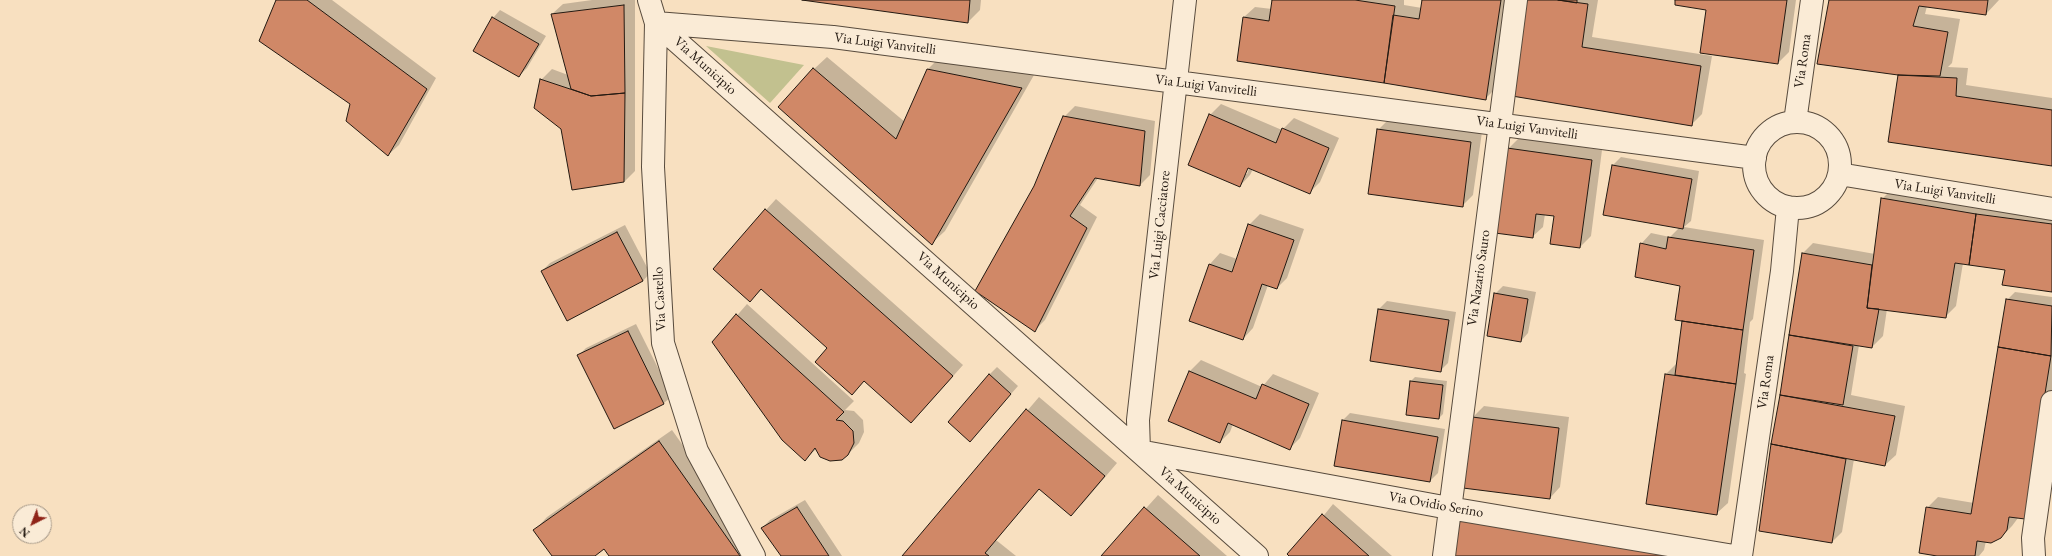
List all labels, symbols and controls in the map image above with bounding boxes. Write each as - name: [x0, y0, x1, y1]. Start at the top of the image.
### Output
- street label: Via Luigi Vanvitelli: [833, 29, 937, 59]
- street label: Via Municipio: [670, 33, 740, 99]
- street label: Via Roma: [1791, 33, 1815, 89]
- street label: Via Luigi Vanvitelli: [1154, 71, 1258, 101]
- street label: Via Luigi Vanvitelli: [1475, 113, 1579, 143]
- street label: Via Luigi Cacciatore: [1146, 170, 1174, 280]
- street label: Via Luigi Vanvitelli: [1893, 176, 1997, 208]
- street label: Via Nazario Sauro: [1464, 229, 1494, 327]
- street label: Via Municipio: [913, 248, 983, 314]
- street label: Via Castello: [650, 266, 670, 332]
- street label: Via Roma: [1754, 354, 1778, 410]
- street label: Via Municipio: [1155, 463, 1225, 529]
- street label: Via Ovidio Serino: [1387, 488, 1485, 522]
- north arrow: [12, 504, 52, 544]
- text: N: [17, 524, 33, 540]

